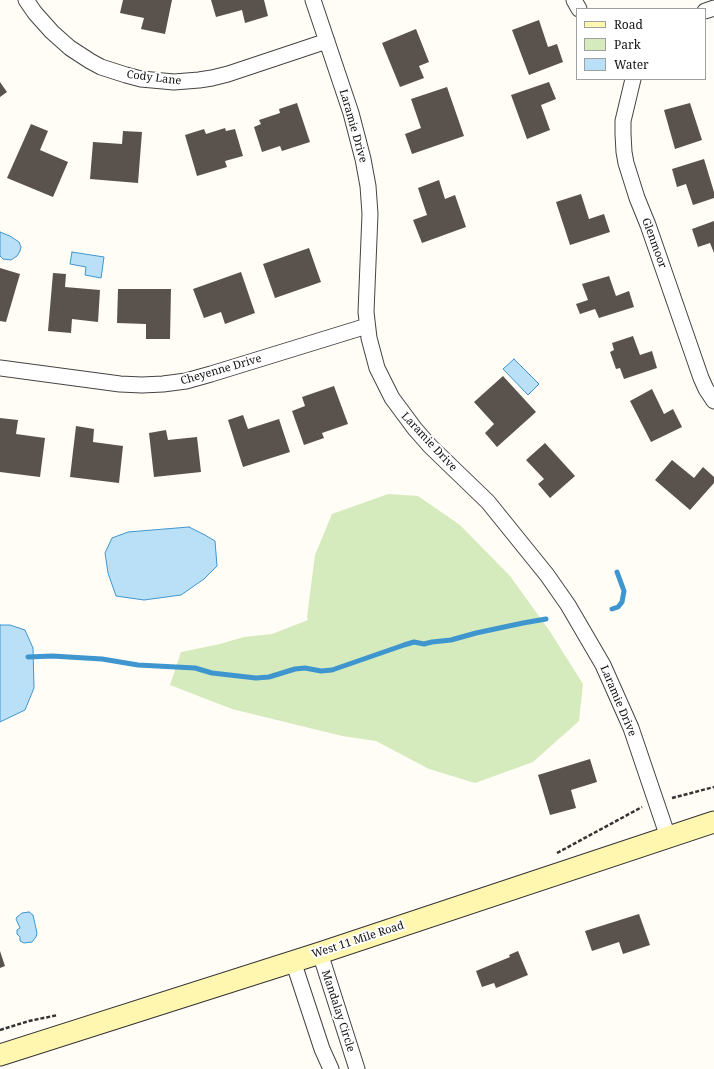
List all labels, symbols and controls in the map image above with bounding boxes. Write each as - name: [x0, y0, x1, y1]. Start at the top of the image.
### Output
- legend: [576, 8, 706, 80]
- text: Road: [614, 16, 643, 33]
- text: Park: [614, 36, 641, 53]
- text: Water: [614, 56, 649, 73]
- street label: Cody Lane: [126, 68, 182, 88]
- street label: Laramie Drive: [336, 88, 370, 164]
- street label: Glenmoor: [639, 216, 669, 270]
- street label: Cheyenne Drive: [179, 352, 263, 388]
- street label: Laramie Drive: [398, 410, 460, 474]
- street label: Laramie Drive: [597, 664, 639, 738]
- street label: West 11 Mile Road: [310, 919, 406, 961]
- street label: Mandalay Circle: [319, 968, 357, 1054]

